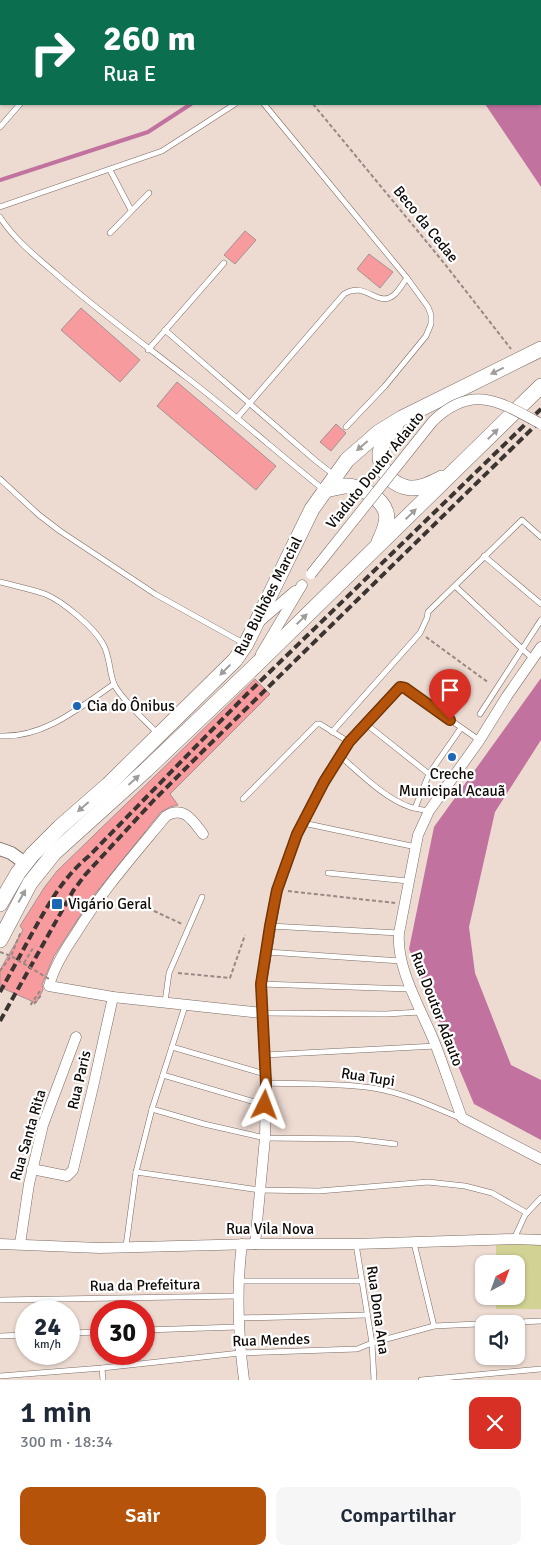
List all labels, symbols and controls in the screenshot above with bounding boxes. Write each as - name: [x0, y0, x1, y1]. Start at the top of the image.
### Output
- text: 260 m: [103, 17, 196, 60]
- icon: right: [20, 20, 85, 85]
- text: Rua E: [103, 60, 156, 87]
- street label: Beco da Cedae: [390, 182, 462, 266]
- one-way arrow: [490, 367, 505, 375]
- street label: Viaduto Doutor Adauto: [322, 408, 428, 532]
- one-way arrow: [487, 428, 499, 440]
- one-way arrow: [356, 440, 368, 451]
- one-way arrow: [405, 508, 417, 520]
- street label: Rua Bulhões Marcial: [230, 534, 306, 658]
- one-way arrow: [296, 613, 308, 625]
- one-way arrow: [220, 664, 232, 676]
- pin: [429, 669, 471, 720]
- icon: arrive: [436, 676, 464, 704]
- place label: Cia do Ônibus: [87, 696, 175, 715]
- marker: Cia do Ônibus: [71, 700, 83, 712]
- marker: Creche Municipal Acauã: [446, 751, 458, 763]
- place label: Creche Municipal Acauã: [399, 765, 505, 800]
- one-way arrow: [128, 774, 140, 786]
- one-way arrow: [78, 801, 90, 813]
- one-way arrow: [18, 890, 27, 903]
- place label: Vigário Geral: [68, 895, 152, 913]
- marker: Vigário Geral: [50, 897, 64, 911]
- street label: Rua Doutor Adauto: [407, 949, 467, 1069]
- street label: Rua Paris: [63, 1048, 95, 1111]
- street label: Rua Tupi: [340, 1064, 396, 1090]
- position arrow: [238, 1078, 290, 1130]
- street label: Rua Santa Rita: [6, 1087, 50, 1183]
- street label: Rua Vila Nova: [226, 1220, 314, 1238]
- north arrow: [475, 1255, 525, 1305]
- map controls: [475, 1255, 525, 1365]
- street label: Rua Dona Ana: [363, 1265, 393, 1355]
- street label: Rua da Prefeitura: [90, 1275, 200, 1295]
- speed limit sign: 30: [90, 1300, 155, 1365]
- text: 24: [34, 1311, 61, 1342]
- button: sound: [475, 1315, 525, 1365]
- street label: Rua Mendes: [232, 1330, 311, 1350]
- text: km/h: [34, 1337, 61, 1352]
- text: 1 min: [20, 1394, 92, 1431]
- button: close: [469, 1397, 521, 1449]
- text: 300 m · 18:34: [20, 1432, 113, 1452]
- button: Sair: [20, 1487, 266, 1545]
- button: Compartilhar: [276, 1487, 521, 1545]

